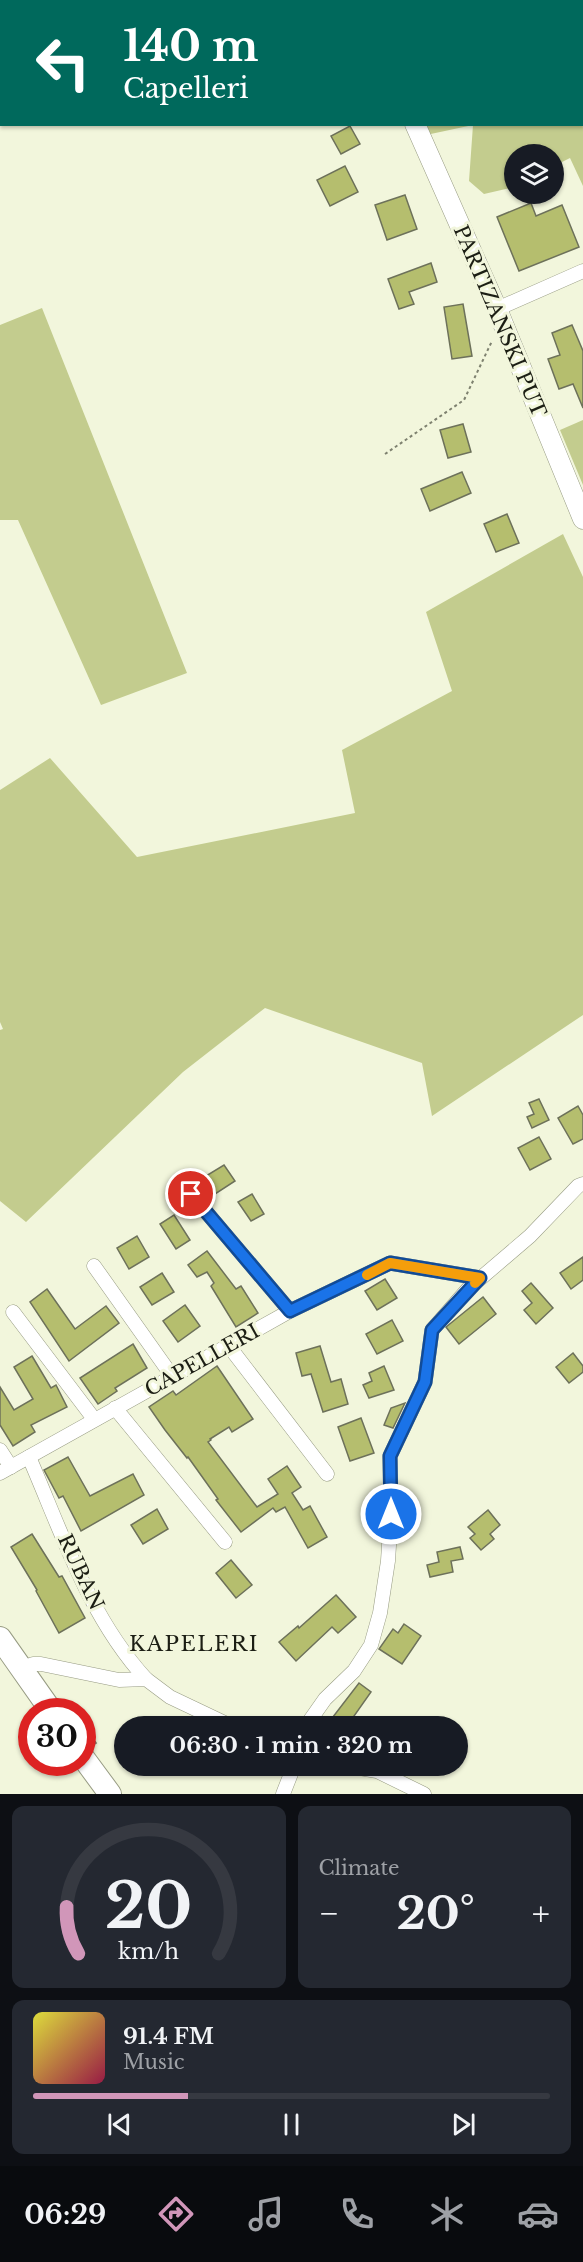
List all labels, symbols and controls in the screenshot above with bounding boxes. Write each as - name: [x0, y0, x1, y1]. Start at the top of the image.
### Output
- text: 140 m: [123, 20, 259, 72]
- icon: left: [24, 24, 102, 102]
- text: Capelleri: [123, 72, 249, 105]
- map controls: [504, 144, 564, 204]
- button: layers: [504, 144, 564, 204]
- street label: PARTIZANSKI PUT: [449, 222, 551, 420]
- pin: [165, 1168, 216, 1219]
- icon: arrive: [174, 1177, 207, 1210]
- street label: CAPELLERI: [140, 1319, 264, 1401]
- position arrow: [359, 1482, 423, 1546]
- street label: RUBAN: [53, 1530, 109, 1614]
- district label: KAPELERI: [129, 1631, 259, 1657]
- speed limit sign: 30: [18, 1698, 96, 1776]
- text: 06:30 · 1 min · 320 m: [170, 1732, 412, 1759]
- text: Climate: [319, 1856, 399, 1880]
- text: 20: [105, 1867, 193, 1945]
- text: 20°: [396, 1885, 475, 1941]
- text: −: [319, 1893, 339, 1934]
- text: +: [532, 1893, 550, 1934]
- text: km/h: [118, 1938, 179, 1965]
- text: 91.4 FM: [123, 2023, 214, 2050]
- text: Music: [123, 2050, 184, 2074]
- icon: previous: [103, 2108, 136, 2141]
- icon: pause: [275, 2108, 308, 2141]
- icon: next: [447, 2108, 480, 2141]
- icon: directions: [155, 2193, 197, 2235]
- icon: music: [245, 2193, 287, 2235]
- icon: phone: [336, 2193, 378, 2235]
- icon: climate: [426, 2193, 468, 2235]
- icon: car: [517, 2193, 559, 2235]
- text: 06:29: [24, 2198, 106, 2231]

